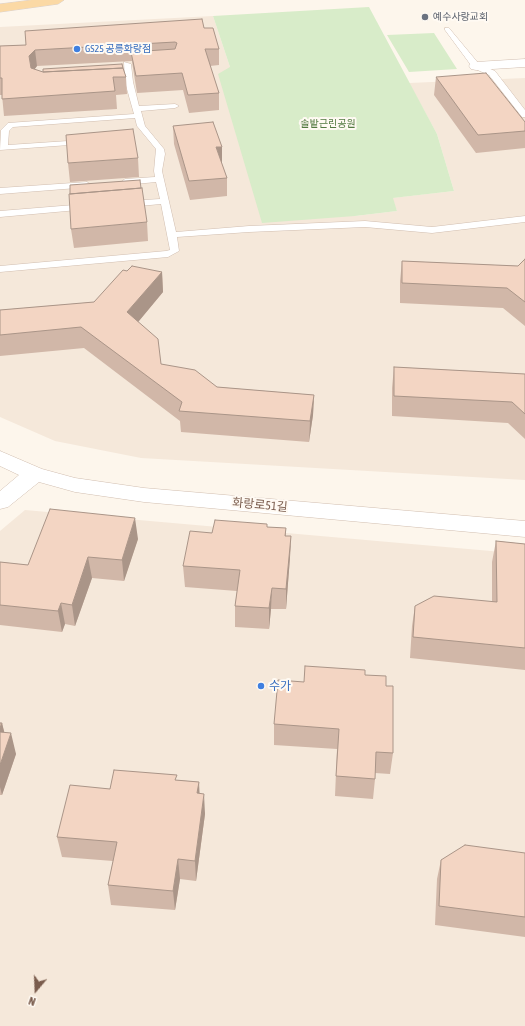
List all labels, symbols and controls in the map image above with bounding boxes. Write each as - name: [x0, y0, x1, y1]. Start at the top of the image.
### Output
- place label: 예수사랑교회: [433, 11, 488, 23]
- marker: 예수사랑교회: [420, 12, 430, 22]
- place label: GS25 공릉화랑점: [85, 43, 151, 55]
- marker: GS25 공릉화랑점: [72, 44, 82, 54]
- park label: 솔밭근린공원: [300, 118, 356, 130]
- street label: 화랑로51길: [232, 495, 288, 515]
- place label: 수가: [269, 679, 291, 693]
- marker: 수가: [256, 681, 266, 691]
- north arrow: [16, 970, 56, 1010]
- text: N: [27, 995, 37, 1008]

